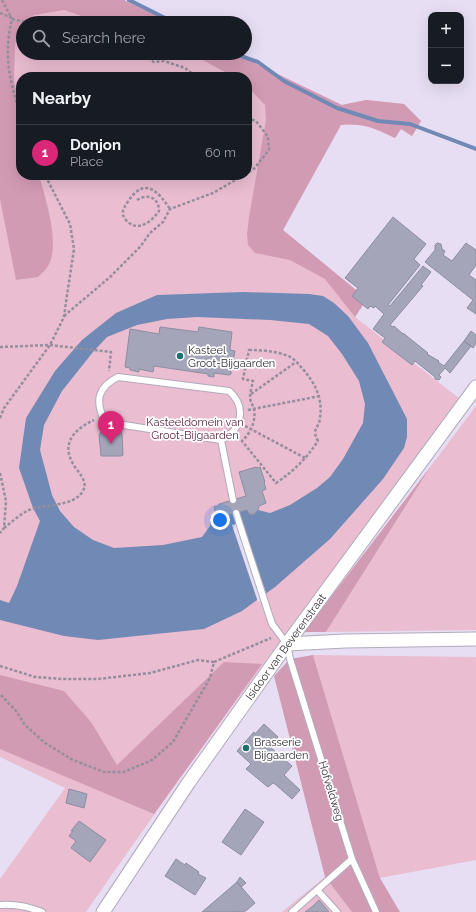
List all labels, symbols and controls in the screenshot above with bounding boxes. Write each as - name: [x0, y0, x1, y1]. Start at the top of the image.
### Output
- map controls: [428, 12, 464, 84]
- button: +: [428, 12, 464, 48]
- search box: [16, 16, 252, 60]
- icon: search: [30, 27, 52, 49]
- text: Search here: [62, 29, 145, 47]
- button: −: [428, 48, 464, 84]
- text: Nearby: [32, 88, 91, 108]
- text: Donjon: [70, 136, 121, 154]
- text: 1: [42, 145, 48, 160]
- text: 60 m: [205, 145, 236, 160]
- text: Place: [70, 154, 103, 169]
- place label: Kasteel Groot-Bijgaarden: [188, 344, 275, 370]
- marker: Kasteel Groot-Bijgaarden: [175, 351, 185, 361]
- pin: 1: [98, 411, 124, 444]
- park label: Kasteeldomein van Groot-Bijgaarden: [146, 416, 244, 442]
- your location: [210, 510, 230, 530]
- street label: Isidoor van Beverenstraat: [243, 591, 329, 703]
- place label: Brasserie Bijgaarden: [254, 736, 308, 762]
- marker: Brasserie Bijgaarden: [241, 743, 251, 753]
- street label: Hofveldweg: [316, 759, 346, 823]

